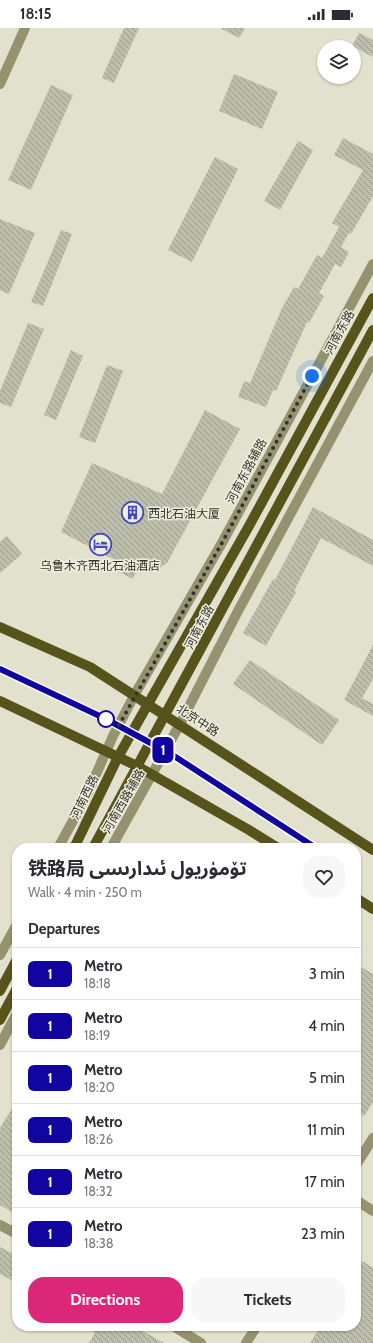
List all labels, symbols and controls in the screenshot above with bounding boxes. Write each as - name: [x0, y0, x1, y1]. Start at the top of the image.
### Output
- text: 18:15: [20, 5, 52, 23]
- map controls: [317, 40, 361, 84]
- button: layers: [317, 40, 361, 84]
- street label: 河南东路: [321, 307, 357, 357]
- your location: [302, 366, 322, 386]
- street label: 河南东路辅路: [222, 436, 270, 506]
- building icon: 西北石油大厦: [119, 500, 145, 526]
- place label: 西北石油大厦: [148, 506, 220, 521]
- hotel icon: 乌鲁木齐西北石油酒店: [87, 531, 113, 557]
- place label: 乌鲁木齐西北石油酒店: [40, 558, 160, 573]
- street label: 河南东路: [181, 602, 217, 652]
- street label: 北京中路: [174, 701, 222, 739]
- unlabelled marker: [97, 710, 115, 728]
- line badge: 1: [150, 737, 176, 763]
- text: 1: [160, 741, 166, 759]
- street label: 河南西路辅路: [99, 766, 147, 836]
- street label: 河南西路: [67, 772, 101, 822]
- button: heart: [303, 856, 345, 898]
- text: 铁路局 تۆمۈريول ئىدارىسى: [28, 857, 247, 880]
- text: Walk · 4 min · 250 m: [28, 884, 142, 900]
- text: Departures: [28, 920, 100, 938]
- text: Metro: [84, 957, 123, 975]
- text: 1: [47, 965, 53, 983]
- text: 3 min: [309, 965, 345, 983]
- text: 18:18: [84, 975, 111, 991]
- text: Metro: [84, 1009, 123, 1027]
- text: 1: [47, 1017, 53, 1035]
- text: 4 min: [308, 1017, 345, 1035]
- text: 18:19: [84, 1027, 110, 1043]
- text: Metro: [84, 1061, 123, 1079]
- text: 1: [47, 1069, 53, 1087]
- text: 5 min: [309, 1069, 345, 1087]
- text: 18:20: [84, 1079, 115, 1095]
- text: Metro: [84, 1113, 123, 1131]
- text: 1: [47, 1121, 53, 1139]
- text: 11 min: [307, 1121, 345, 1139]
- text: 18:26: [84, 1131, 113, 1147]
- text: Metro: [84, 1165, 123, 1183]
- text: 1: [47, 1173, 53, 1191]
- text: 17 min: [304, 1173, 345, 1191]
- text: 18:32: [84, 1183, 113, 1199]
- text: Metro: [84, 1217, 123, 1235]
- text: 1: [47, 1225, 53, 1243]
- text: 23 min: [301, 1225, 345, 1243]
- text: 18:38: [84, 1235, 114, 1251]
- button: Directions: [28, 1277, 183, 1323]
- button: Tickets: [191, 1277, 345, 1323]

